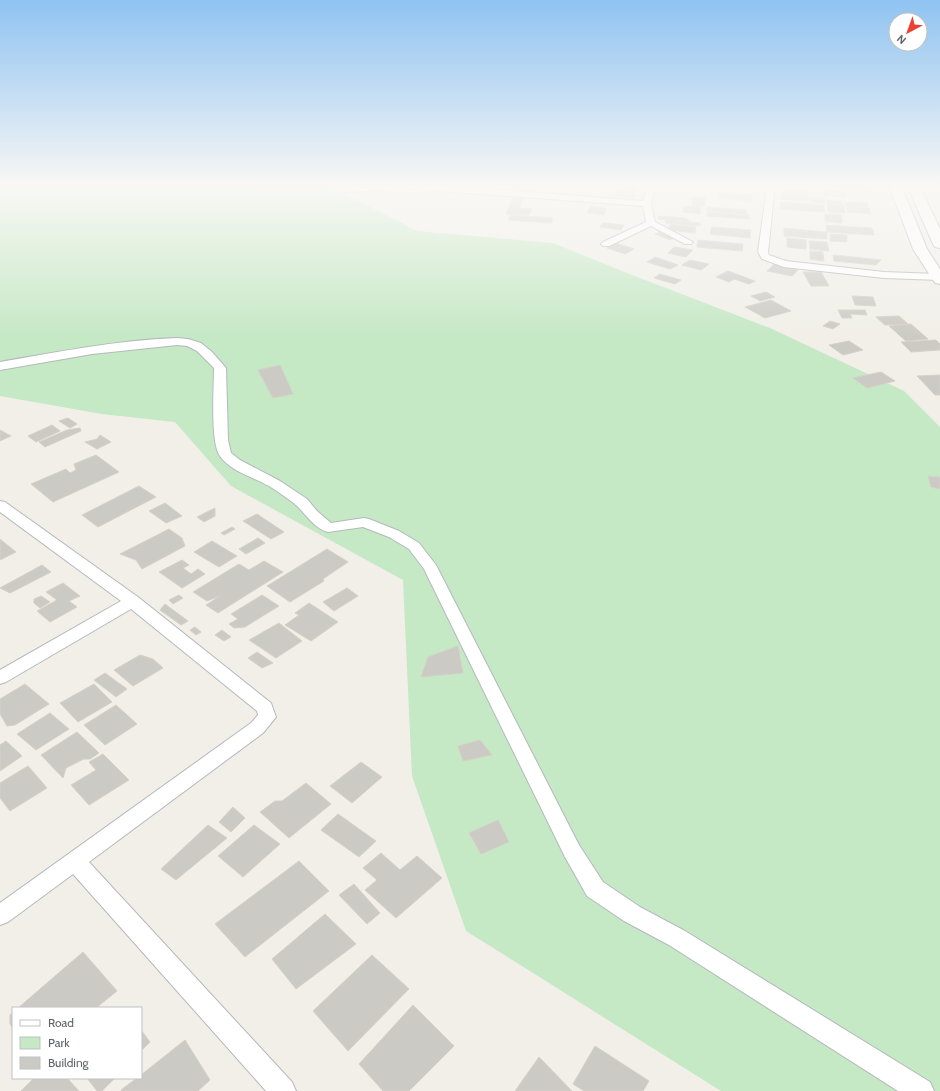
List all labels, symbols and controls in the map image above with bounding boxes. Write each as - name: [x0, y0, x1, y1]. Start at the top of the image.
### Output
- north arrow: [888, 12, 928, 52]
- text: N: [894, 32, 909, 47]
- legend: [12, 1007, 142, 1079]
- text: Road: [48, 1015, 74, 1030]
- text: Park: [48, 1035, 70, 1050]
- text: Building: [48, 1055, 90, 1070]

